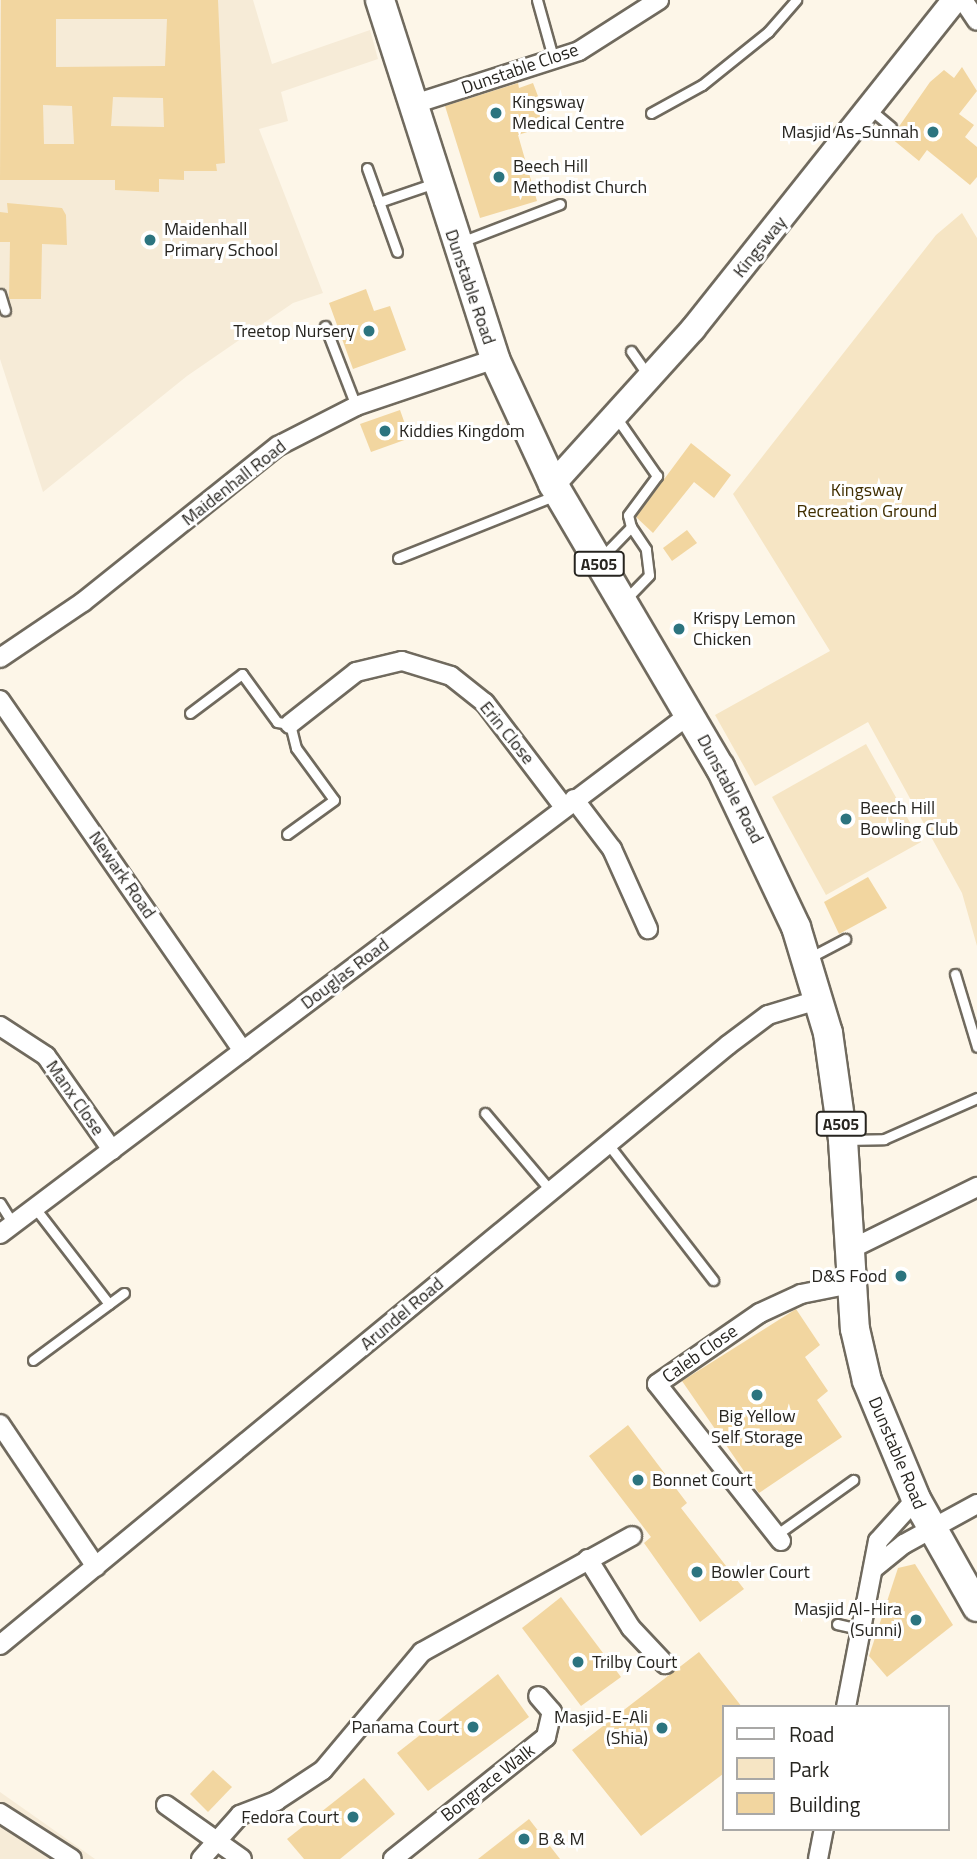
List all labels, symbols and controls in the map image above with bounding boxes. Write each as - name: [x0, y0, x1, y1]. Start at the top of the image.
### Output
- street label: Dunstable Close: [459, 39, 581, 99]
- place label: Kingsway Medical Centre: [512, 92, 624, 134]
- marker: Kingsway Medical Centre: [486, 103, 506, 123]
- place label: Masjid As-Sunnah: [781, 121, 919, 143]
- marker: Masjid As-Sunnah: [925, 124, 941, 140]
- place label: Beech Hill Methodist Church: [513, 156, 647, 198]
- marker: Beech Hill Methodist Church: [491, 169, 507, 185]
- street label: Kingsway: [729, 212, 791, 282]
- place label: Maidenhall Primary School: [164, 219, 278, 262]
- street label: Dunstable Road: [440, 227, 500, 347]
- marker: Maidenhall Primary School: [142, 232, 158, 248]
- place label: Treetop Nursery: [233, 320, 355, 342]
- marker: Treetop Nursery: [361, 323, 377, 339]
- place label: Kiddies Kingdom: [399, 420, 525, 442]
- marker: Kiddies Kingdom: [377, 423, 393, 439]
- street label: Maidenhall Road: [178, 436, 290, 530]
- park label: Kingsway Recreation Ground: [797, 480, 937, 522]
- road number: A505: [573, 552, 625, 576]
- place label: Krispy Lemon Chicken: [693, 608, 796, 650]
- marker: Krispy Lemon Chicken: [671, 621, 687, 637]
- street label: Erin Close: [475, 697, 539, 769]
- street label: Dunstable Road: [692, 731, 768, 847]
- place label: Beech Hill Bowling Club: [860, 798, 958, 840]
- marker: Beech Hill Bowling Club: [838, 811, 854, 827]
- street label: Newark Road: [84, 827, 160, 923]
- street label: Douglas Road: [297, 934, 393, 1014]
- street label: Manx Close: [41, 1056, 109, 1140]
- road number: A505: [815, 1112, 867, 1136]
- place label: D&S Food: [812, 1265, 887, 1287]
- marker: D&S Food: [893, 1268, 909, 1284]
- street label: Arundel Road: [356, 1273, 448, 1355]
- street label: Caleb Close: [658, 1320, 742, 1388]
- marker: Big Yellow Self Storage: [749, 1387, 765, 1403]
- street label: Dunstable Road: [864, 1393, 930, 1513]
- place label: Big Yellow Self Storage: [711, 1406, 803, 1448]
- place label: Bonnet Court: [652, 1469, 752, 1491]
- marker: Bonnet Court: [630, 1472, 646, 1488]
- place label: Bowler Court: [711, 1561, 810, 1583]
- marker: Bowler Court: [689, 1564, 705, 1580]
- place label: Masjid Al-Hira (Sunni): [794, 1599, 902, 1642]
- marker: Masjid Al-Hira (Sunni): [908, 1612, 924, 1628]
- place label: Trilby Court: [592, 1651, 677, 1673]
- marker: Trilby Court: [570, 1654, 586, 1670]
- legend: [722, 1705, 949, 1831]
- place label: Masjid-E-Ali (Shia): [554, 1707, 648, 1750]
- place label: Panama Court: [351, 1716, 459, 1738]
- text: Road: [789, 1718, 834, 1750]
- marker: Panama Court: [465, 1719, 481, 1735]
- marker: Masjid-E-Ali (Shia): [654, 1720, 670, 1736]
- street label: Bongrace Walk: [437, 1740, 539, 1826]
- text: Park: [789, 1753, 829, 1785]
- text: Building: [789, 1788, 860, 1820]
- place label: Fedora Court: [241, 1806, 339, 1828]
- marker: Fedora Court: [345, 1809, 361, 1825]
- place label: B & M: [538, 1828, 585, 1850]
- marker: B & M: [516, 1831, 532, 1847]

